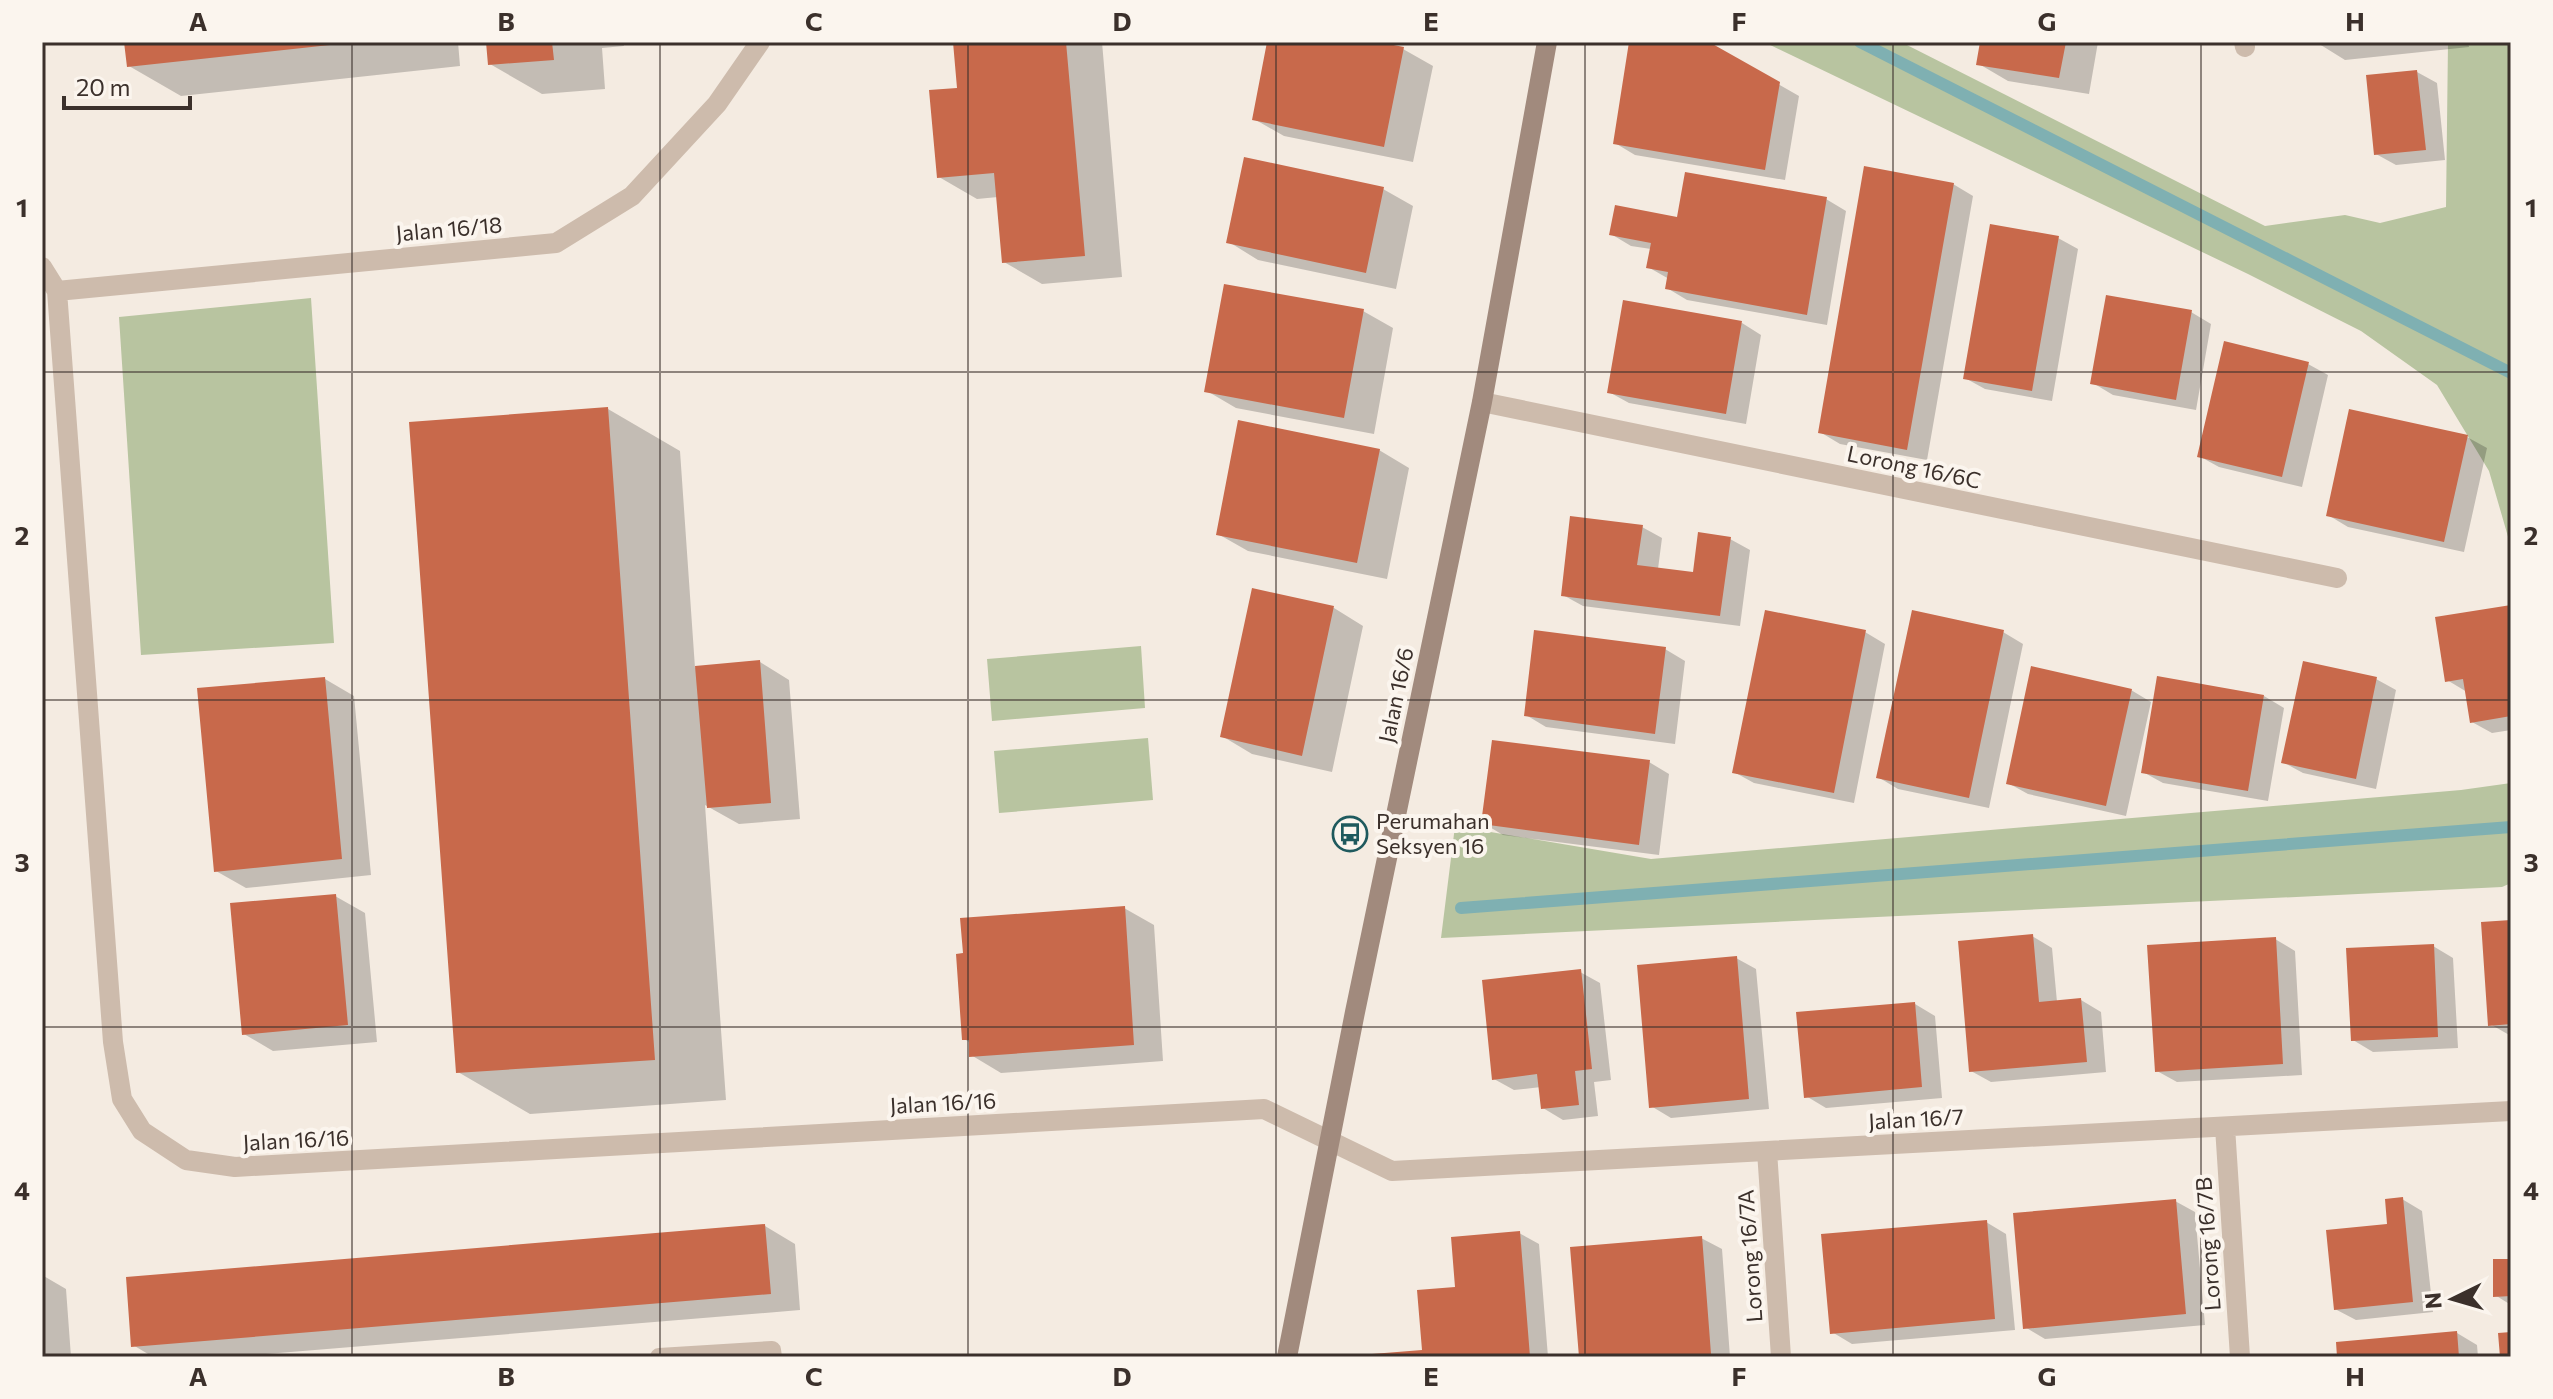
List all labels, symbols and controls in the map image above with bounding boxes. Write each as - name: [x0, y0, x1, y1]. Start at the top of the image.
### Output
- text: A: [189, 5, 208, 36]
- text: B: [497, 5, 515, 36]
- text: C: [805, 5, 823, 36]
- text: D: [1112, 5, 1132, 36]
- text: E: [1423, 5, 1439, 36]
- text: F: [1731, 5, 1747, 36]
- text: G: [2038, 5, 2056, 36]
- text: H: [2345, 5, 2365, 36]
- scale bar: [64, 60, 190, 110]
- text: 20 m: [76, 72, 130, 101]
- text: 1: [16, 191, 28, 222]
- text: 1: [2525, 191, 2537, 222]
- street label: Jalan 16/18: [395, 210, 503, 247]
- street label: Lorong 16/6C: [1845, 439, 1983, 494]
- text: 2: [15, 519, 29, 550]
- text: 2: [2524, 519, 2538, 550]
- street label: Jalan 16/6: [1372, 645, 1419, 745]
- place label: Perumahan Seksyen 16: [1376, 807, 1490, 859]
- bus stop icon: Perumahan Seksyen 16: [1331, 815, 1369, 853]
- text: 3: [14, 846, 30, 877]
- text: 3: [2523, 846, 2539, 877]
- street label: Jalan 16/16: [889, 1086, 997, 1119]
- street label: Jalan 16/7: [1868, 1103, 1964, 1134]
- street label: Jalan 16/16: [242, 1123, 350, 1156]
- text: 4: [14, 1174, 30, 1205]
- text: 4: [2523, 1174, 2539, 1205]
- street label: Lorong 16/7B: [2189, 1176, 2226, 1312]
- street label: Lorong 16/7A: [1731, 1189, 1768, 1323]
- north arrow: [2413, 1259, 2493, 1339]
- text: N: [2418, 1291, 2447, 1310]
- text: A: [189, 1360, 208, 1391]
- text: B: [497, 1360, 515, 1391]
- text: C: [805, 1360, 823, 1391]
- text: D: [1112, 1360, 1132, 1391]
- text: E: [1423, 1360, 1439, 1391]
- text: F: [1731, 1360, 1747, 1391]
- text: G: [2038, 1360, 2056, 1391]
- text: H: [2345, 1360, 2365, 1391]

